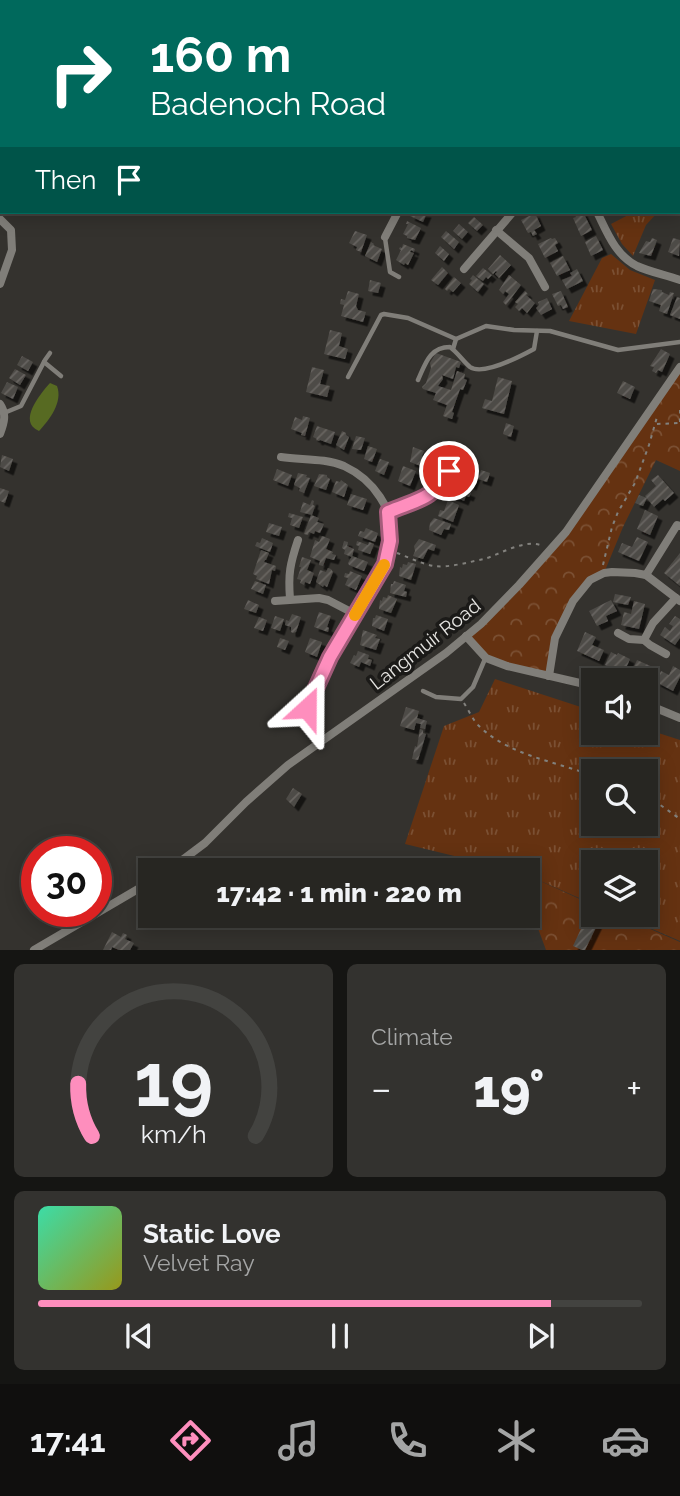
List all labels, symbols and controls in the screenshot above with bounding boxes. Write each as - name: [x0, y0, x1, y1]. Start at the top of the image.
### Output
- text: 160 m: [150, 26, 291, 83]
- icon: right: [35, 28, 126, 119]
- text: Badenoch Road: [150, 85, 386, 122]
- icon: arrive: [110, 161, 148, 199]
- text: Then: [35, 165, 96, 195]
- pin: [419, 441, 479, 501]
- icon: arrive: [430, 452, 468, 490]
- street label: Langmuir Road: [366, 594, 484, 694]
- map controls: [581, 668, 658, 927]
- button: sound: [581, 668, 658, 745]
- position arrow: [270, 671, 344, 745]
- button: search: [581, 759, 658, 836]
- speed limit sign: 30: [21, 836, 112, 927]
- button: layers: [581, 850, 658, 927]
- text: 17:42 · 1 min · 220 m: [216, 878, 462, 908]
- text: Climate: [371, 1023, 453, 1050]
- text: 19: [134, 1039, 213, 1124]
- text: 19°: [473, 1058, 545, 1119]
- text: −: [371, 1066, 391, 1111]
- text: +: [626, 1066, 642, 1111]
- text: km/h: [141, 1119, 206, 1149]
- text: Static Love: [143, 1219, 281, 1249]
- text: Velvet Ray: [143, 1249, 255, 1276]
- icon: previous: [120, 1317, 158, 1355]
- icon: pause: [321, 1317, 359, 1355]
- icon: next: [522, 1317, 560, 1355]
- icon: directions: [166, 1416, 215, 1465]
- icon: music: [274, 1416, 323, 1465]
- icon: phone: [383, 1416, 432, 1465]
- icon: climate: [492, 1416, 541, 1465]
- icon: car: [601, 1416, 650, 1465]
- text: 17:41: [30, 1422, 106, 1459]

